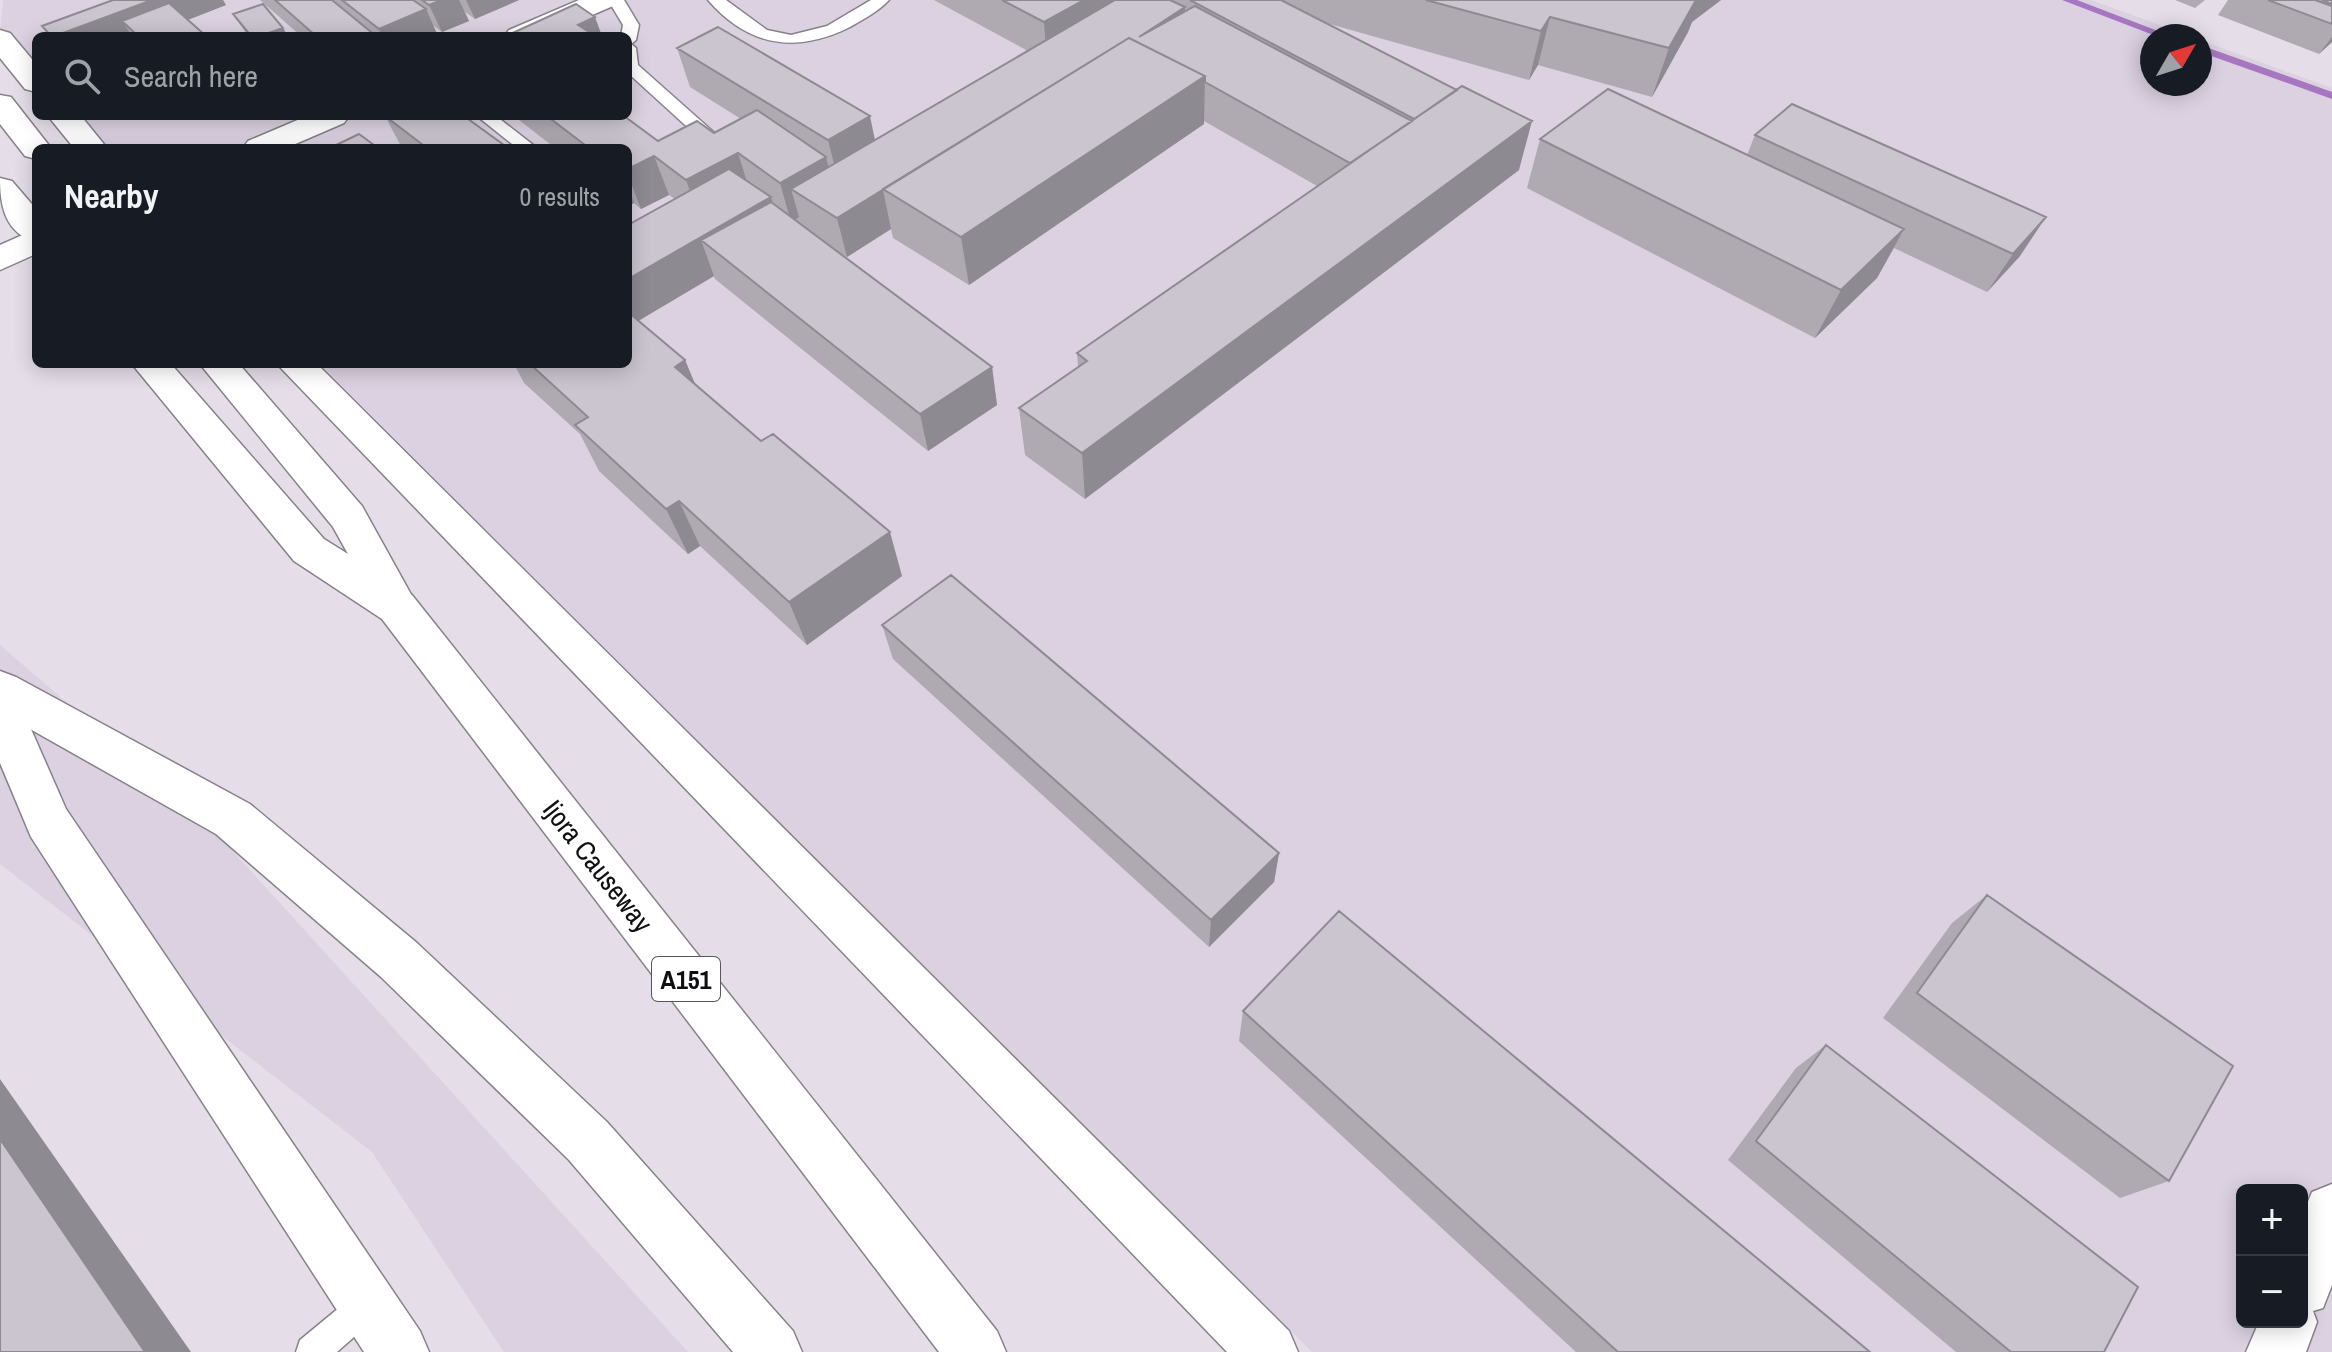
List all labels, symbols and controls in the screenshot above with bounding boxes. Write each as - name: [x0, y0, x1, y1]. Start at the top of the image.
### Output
- north arrow: [2140, 24, 2212, 96]
- search box: [32, 32, 632, 120]
- icon: search: [60, 54, 104, 98]
- text: Search here: [124, 56, 258, 96]
- text: Nearby: [64, 173, 159, 219]
- text: 0 results: [519, 179, 600, 214]
- street label: Ijora Causeway: [534, 792, 662, 940]
- road number: A151: [652, 957, 720, 1001]
- map controls: [2236, 1184, 2308, 1328]
- button: +: [2236, 1184, 2308, 1256]
- button: −: [2236, 1256, 2308, 1328]

